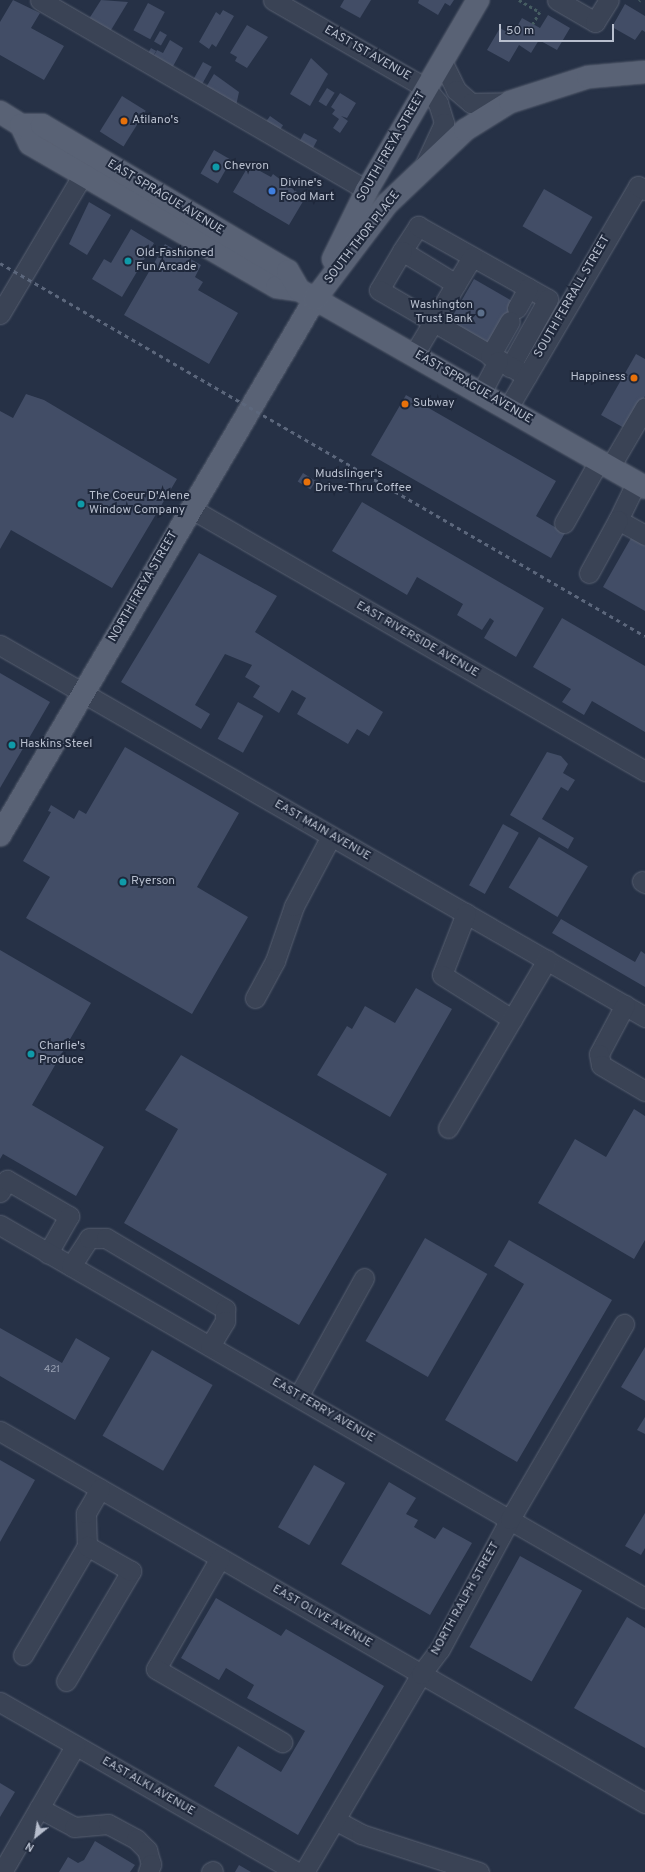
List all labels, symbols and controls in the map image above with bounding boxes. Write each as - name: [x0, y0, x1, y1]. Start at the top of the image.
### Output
- scale bar: [501, 16, 616, 42]
- street label: EAST 1ST AVENUE: [321, 23, 413, 85]
- text: 50 m: [506, 23, 534, 39]
- street label: SOUTH FREYA STREET: [355, 89, 429, 205]
- place label: Atilano's: [132, 114, 179, 128]
- marker: Atilano's: [119, 116, 129, 126]
- street label: EAST SPRAGUE AVENUE: [104, 157, 226, 239]
- place label: Chevron: [224, 160, 269, 174]
- marker: Chevron: [211, 162, 221, 172]
- place label: Divine's Food Mart: [280, 177, 334, 205]
- marker: Divine's Food Mart: [267, 186, 277, 196]
- street label: SOUTH THOR PLACE: [322, 189, 404, 287]
- street label: SOUTH FERRALL STREET: [532, 233, 614, 361]
- place label: Old-Fashioned Fun Arcade: [136, 247, 214, 275]
- marker: Old-Fashioned Fun Arcade: [123, 256, 133, 266]
- place label: Washington Trust Bank: [410, 299, 473, 327]
- marker: Washington Trust Bank: [476, 308, 486, 318]
- street label: EAST SPRAGUE AVENUE: [411, 348, 535, 428]
- place label: Happiness: [570, 371, 626, 385]
- marker: Happiness: [629, 373, 639, 383]
- place label: Subway: [413, 397, 455, 411]
- marker: Subway: [400, 399, 410, 409]
- place label: Mudslinger's Drive-Thru Coffee: [315, 468, 412, 496]
- marker: Mudslinger's Drive-Thru Coffee: [302, 477, 312, 487]
- place label: The Coeur D'Alene Window Company: [89, 490, 190, 518]
- marker: The Coeur D'Alene Window Company: [76, 499, 86, 509]
- street label: NORTH FREYA STREET: [106, 529, 182, 645]
- street label: EAST RIVERSIDE AVENUE: [353, 599, 481, 681]
- place label: Haskins Steel: [20, 738, 92, 752]
- marker: Haskins Steel: [7, 740, 17, 750]
- street label: EAST MAIN AVENUE: [271, 797, 373, 865]
- place label: Ryerson: [131, 875, 175, 889]
- marker: Ryerson: [118, 877, 128, 887]
- place label: Charlie's Produce: [39, 1040, 85, 1068]
- marker: Charlie's Produce: [26, 1049, 36, 1059]
- house number: 421: [44, 1364, 60, 1376]
- street label: EAST FERRY AVENUE: [268, 1375, 378, 1447]
- street label: NORTH RALPH STREET: [429, 1540, 503, 1658]
- street label: EAST OLIVE AVENUE: [269, 1582, 375, 1652]
- street label: EAST ALKI AVENUE: [98, 1754, 198, 1820]
- north arrow: [16, 1816, 56, 1856]
- text: N: [23, 1838, 37, 1854]

